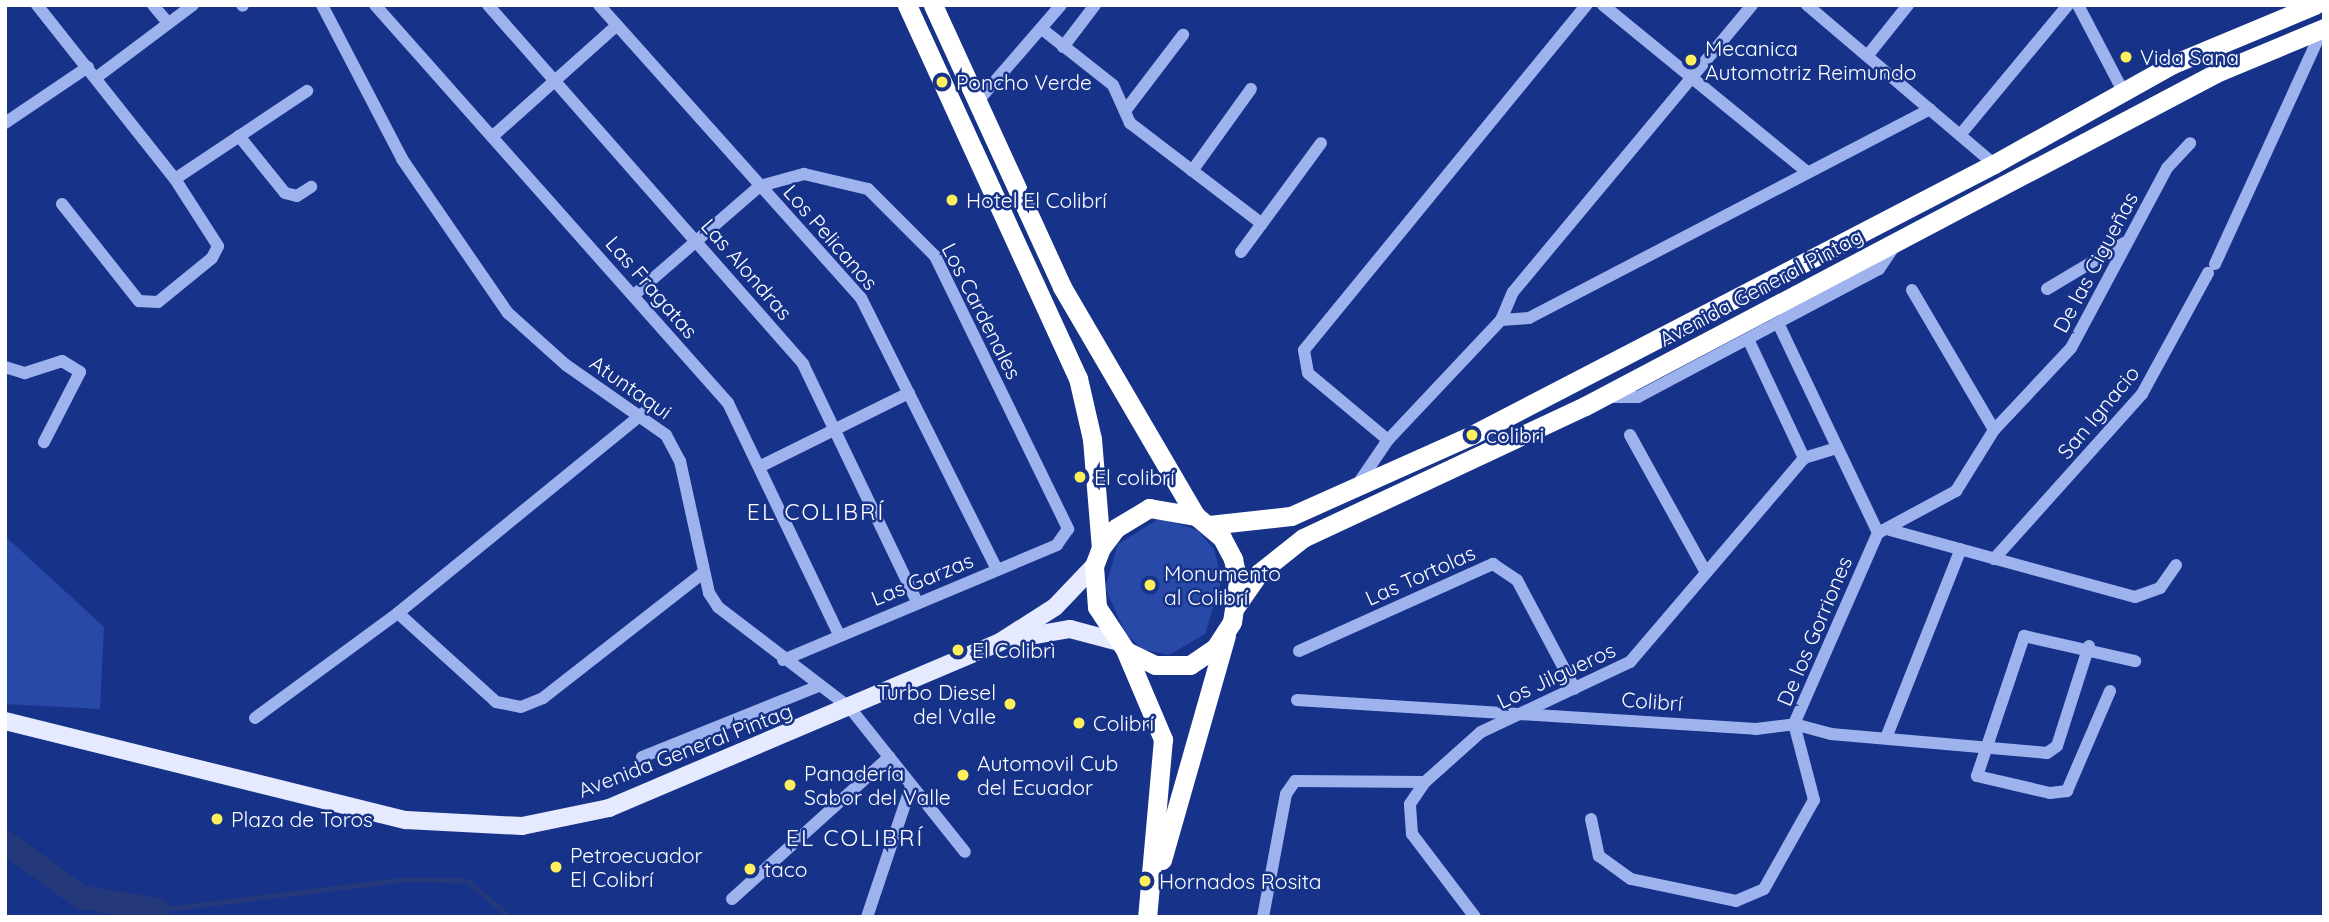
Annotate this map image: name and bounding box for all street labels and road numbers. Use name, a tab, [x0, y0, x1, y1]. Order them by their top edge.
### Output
street label: Los Pelicanos	[778, 179, 884, 295]
street label: De las Cigueñas	[2047, 187, 2143, 337]
street label: Las Alondras	[696, 213, 798, 325]
street label: Avenida General Pintag	[1655, 223, 1867, 351]
street label: Las Fragatas	[601, 231, 703, 343]
street label: Los Cardenales	[937, 239, 1027, 383]
street label: Atuntaqui	[585, 350, 677, 424]
street label: San Ignacio	[2052, 360, 2144, 464]
street label: Las Tortolas	[1361, 540, 1479, 610]
street label: Las Garzas	[867, 547, 977, 611]
street label: De los Gorriones	[1771, 552, 1857, 710]
street label: Los Jilgueros	[1493, 637, 1619, 713]
street label: Colibrí	[1621, 686, 1683, 716]
street label: Avenida General Pintag	[574, 697, 796, 803]

